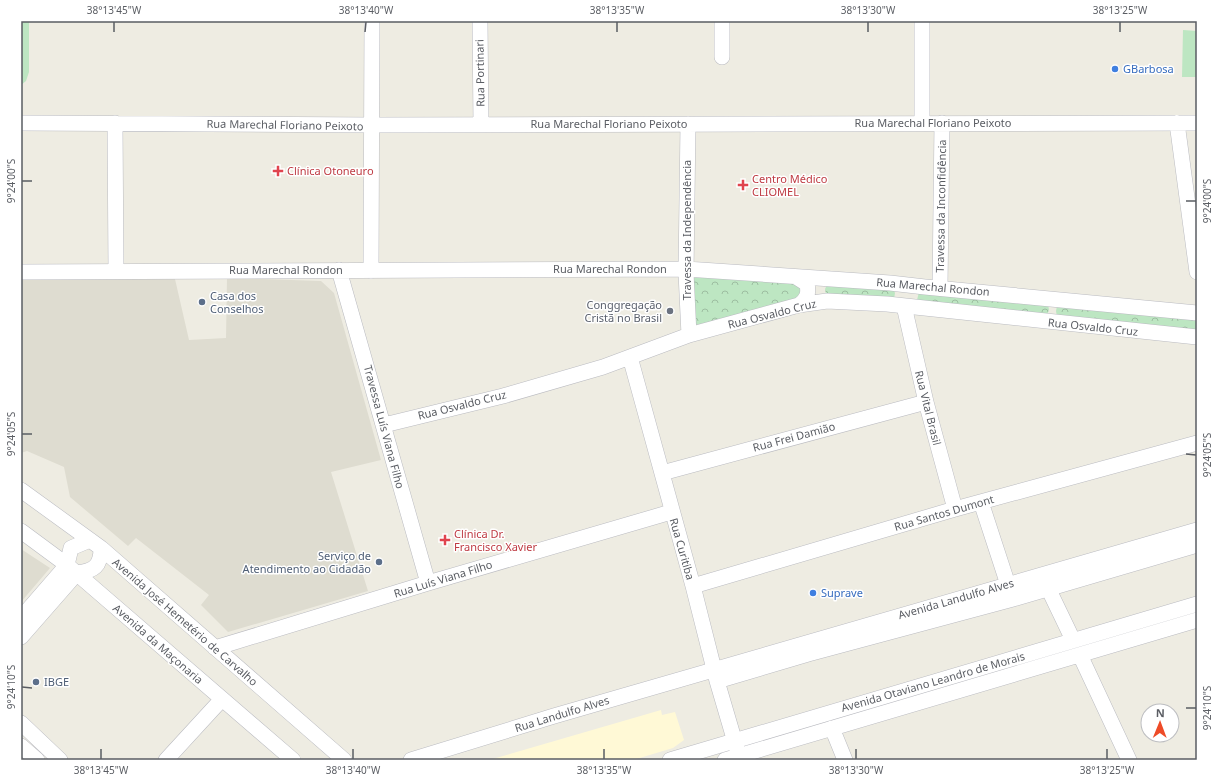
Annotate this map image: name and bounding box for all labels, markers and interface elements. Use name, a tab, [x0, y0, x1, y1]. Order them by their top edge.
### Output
text: 38°13'45"W	[87, 3, 142, 17]
text: 38°13'40"W	[339, 3, 394, 17]
text: 38°13'35"W	[590, 3, 645, 17]
text: 38°13'30"W	[841, 3, 896, 17]
text: 38°13'25"W	[1093, 3, 1148, 17]
street label: Rua Portinari	[471, 39, 488, 107]
place label: GBarbosa	[1123, 61, 1174, 76]
marker: GBarbosa	[1110, 64, 1120, 74]
street label: Rua Marechal Floriano Peixoto	[855, 115, 1012, 130]
street label: Rua Marechal Floriano Peixoto	[206, 116, 364, 133]
street label: Rua Marechal Floriano Peixoto	[531, 116, 688, 131]
street label: Travessa da Inconfidência	[932, 139, 949, 273]
text: 9°24'00"S	[4, 158, 18, 203]
street label: Travessa da Independência	[679, 160, 694, 300]
place label: Clínica Otoneuro	[287, 163, 374, 178]
marker: Clínica Otoneuro	[272, 165, 284, 177]
place label: Centro Médico CLIOMEL	[752, 171, 828, 199]
text: 9°24'00"S	[1200, 178, 1214, 223]
marker: Centro Médico CLIOMEL	[737, 179, 749, 191]
street label: Rua Marechal Rondon	[553, 261, 667, 276]
street label: Rua Marechal Rondon	[229, 262, 343, 277]
street label: Rua Marechal Rondon	[876, 274, 990, 299]
place label: Casa dos Conselhos	[210, 288, 263, 316]
street label: Rua Osvaldo Cruz	[726, 295, 818, 332]
marker: Casa dos Conselhos	[197, 297, 207, 307]
place label: Conggregação Cristã no Brasil	[584, 297, 662, 325]
marker: Conggregação Cristã no Brasil	[665, 306, 675, 316]
street label: Rua Osvaldo Cruz	[1047, 314, 1139, 339]
street label: Travessa Luís Viana Filho	[361, 363, 408, 491]
street label: Rua Vital Brasil	[912, 369, 945, 447]
street label: Rua Osvaldo Cruz	[416, 386, 508, 423]
text: 9°24'05"S	[4, 411, 18, 456]
street label: Rua Frei Damião	[751, 418, 837, 455]
text: 9°24'05"S	[1200, 432, 1214, 477]
street label: Rua Santos Dumont	[892, 491, 995, 534]
street label: Rua Curitiba	[667, 516, 698, 581]
place label: Clínica Dr. Francisco Xavier	[454, 526, 537, 554]
marker: Clínica Dr. Francisco Xavier	[439, 534, 451, 546]
place label: Serviço de Atendimento ao Cidadão	[243, 548, 371, 576]
street label: Avenida José Hemetério de Carvalho	[110, 554, 261, 689]
street label: Rua Luís Viana Filho	[392, 556, 494, 601]
marker: Serviço de Atendimento ao Cidadão	[374, 557, 384, 567]
street label: Avenida Landulfo Alves	[896, 575, 1015, 622]
place label: Suprave	[821, 585, 863, 600]
marker: Suprave	[808, 588, 818, 598]
street label: Avenida da Maçonaria	[110, 600, 207, 687]
street label: Avenida Otaviano Leandro de Morais	[839, 648, 1026, 715]
text: 9°24'10"S	[4, 664, 18, 709]
place label: IBGE	[44, 674, 69, 689]
marker: IBGE	[31, 677, 41, 687]
text: 9°24'10"S	[1200, 685, 1214, 730]
street label: Rua Landulfo Alves	[513, 692, 611, 735]
north arrow	[1140, 703, 1180, 743]
text: N	[1156, 705, 1165, 720]
text: 38°13'45"W	[74, 763, 129, 777]
text: 38°13'40"W	[326, 763, 381, 777]
text: 38°13'35"W	[577, 763, 632, 777]
text: 38°13'30"W	[829, 763, 884, 777]
text: 38°13'25"W	[1080, 763, 1135, 777]

